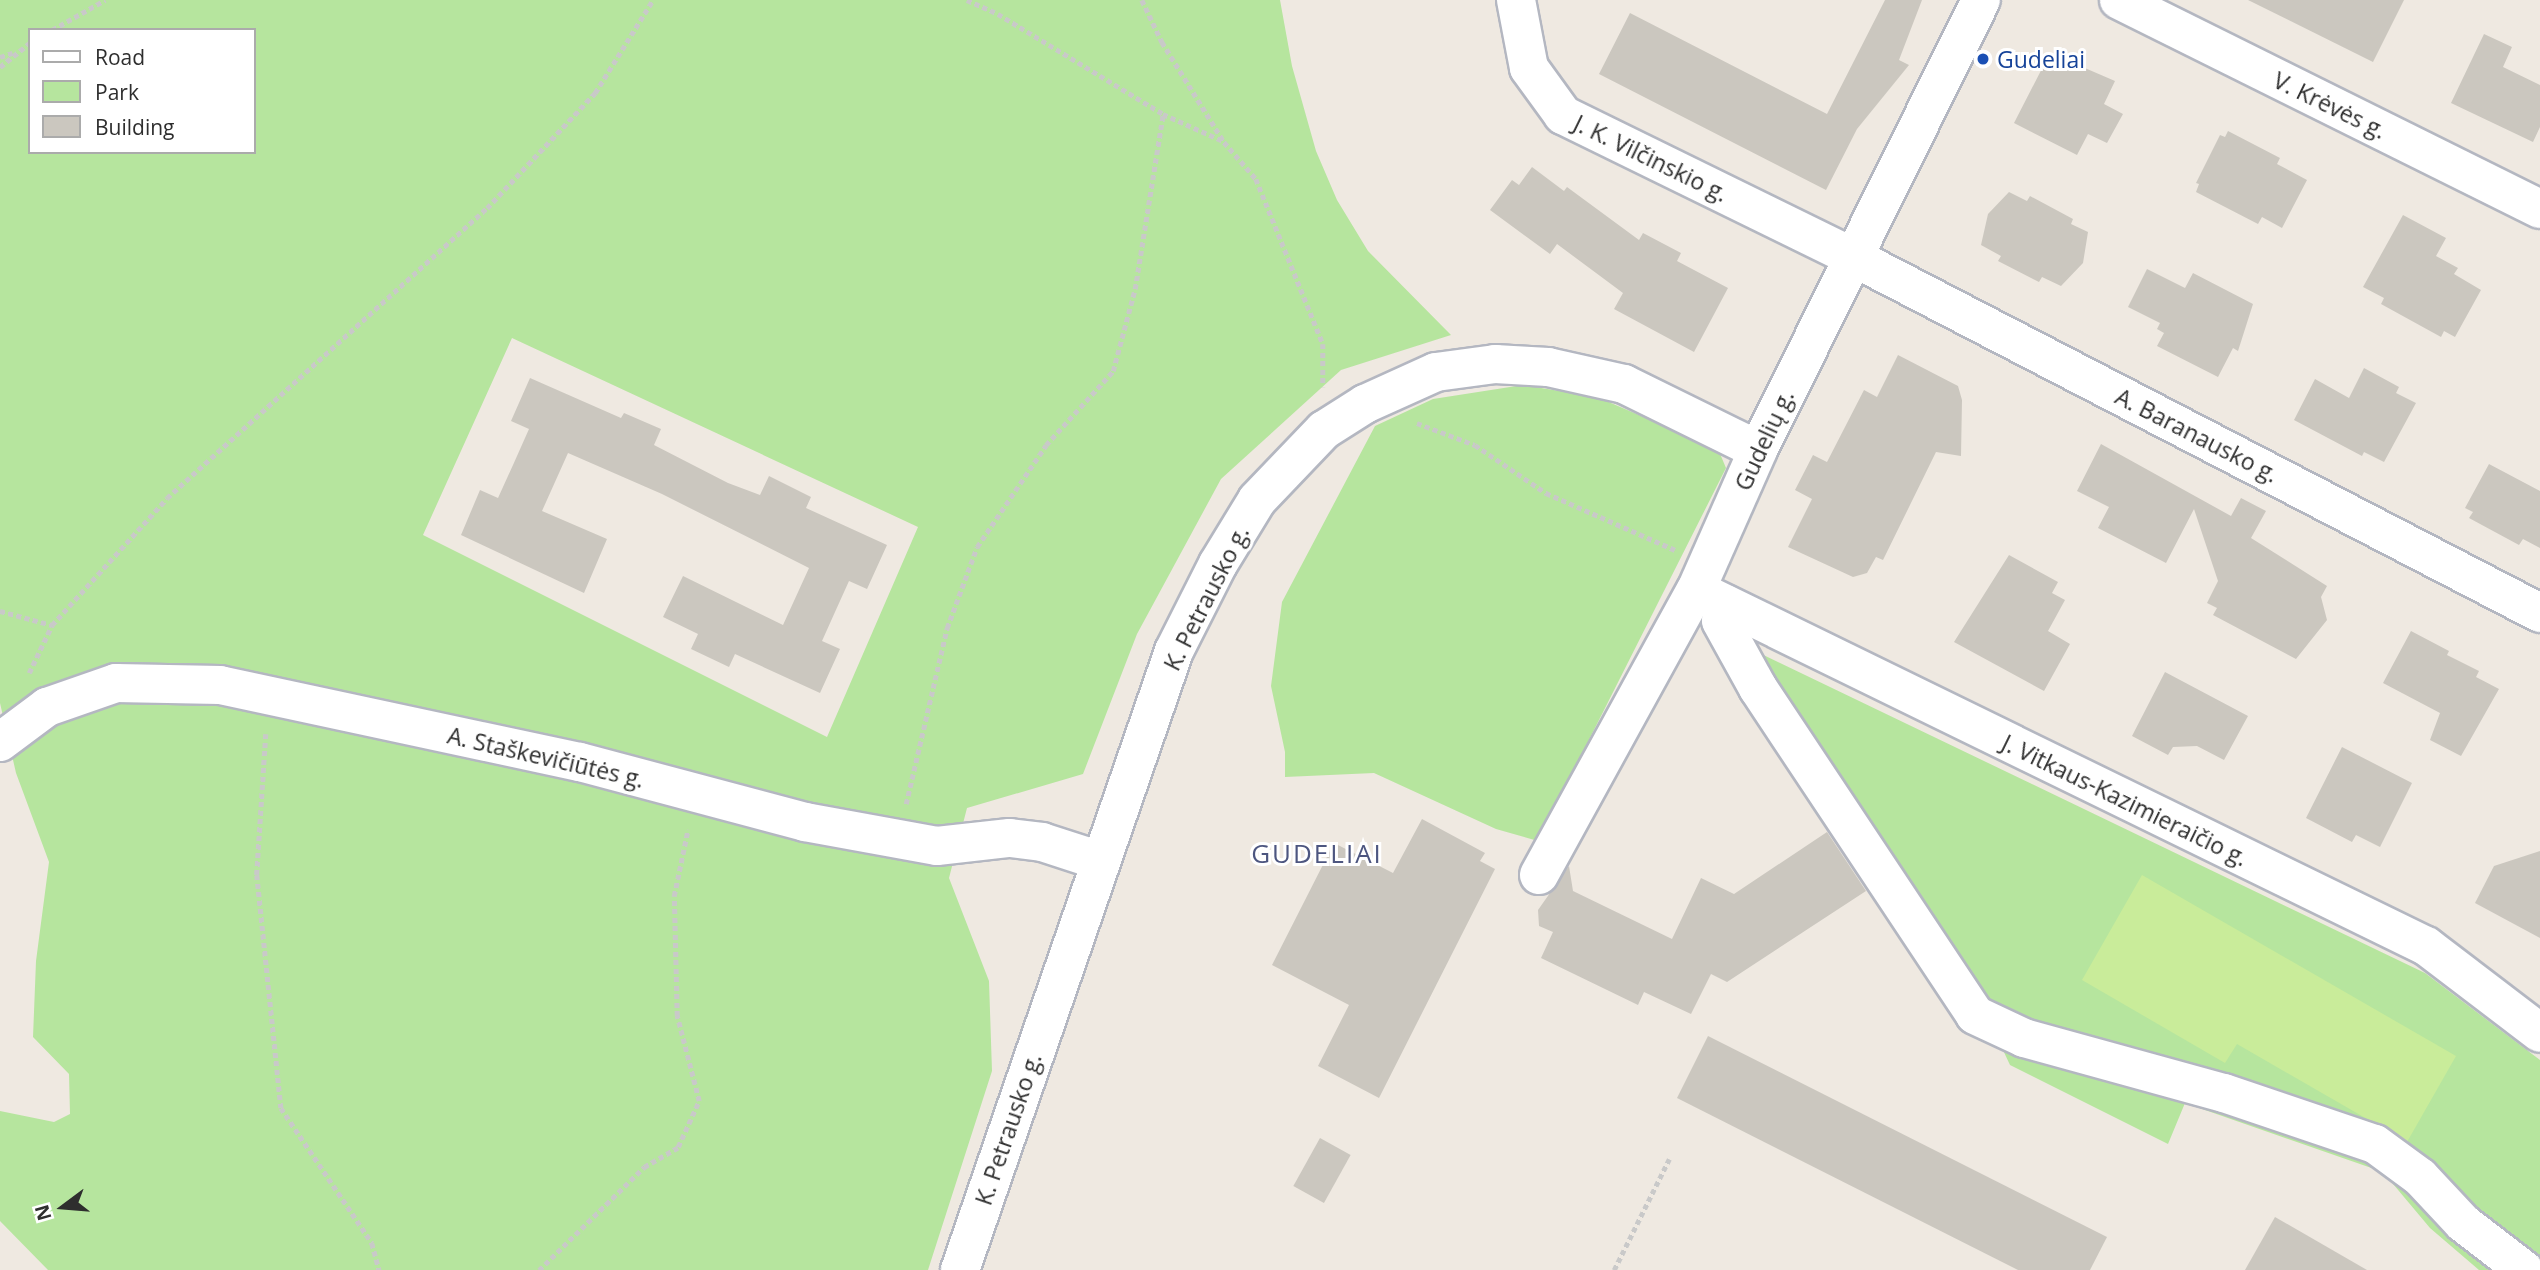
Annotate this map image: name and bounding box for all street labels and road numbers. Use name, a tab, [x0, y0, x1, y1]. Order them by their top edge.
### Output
street label: V. Krėvės g.	[2269, 66, 2391, 144]
street label: J. K. Vilčinskio g.	[1570, 109, 1732, 207]
street label: A. Baranausko g.	[2111, 382, 2283, 488]
street label: Gudelių g.	[1729, 385, 1799, 495]
street label: K. Petrausko g.	[1158, 521, 1254, 675]
street label: A. Staškevičiūtės g.	[445, 721, 647, 793]
street label: J. Vitkaus-Kazimieraičio g.	[1998, 728, 2252, 872]
street label: K. Petrausko g.	[969, 1049, 1047, 1209]

